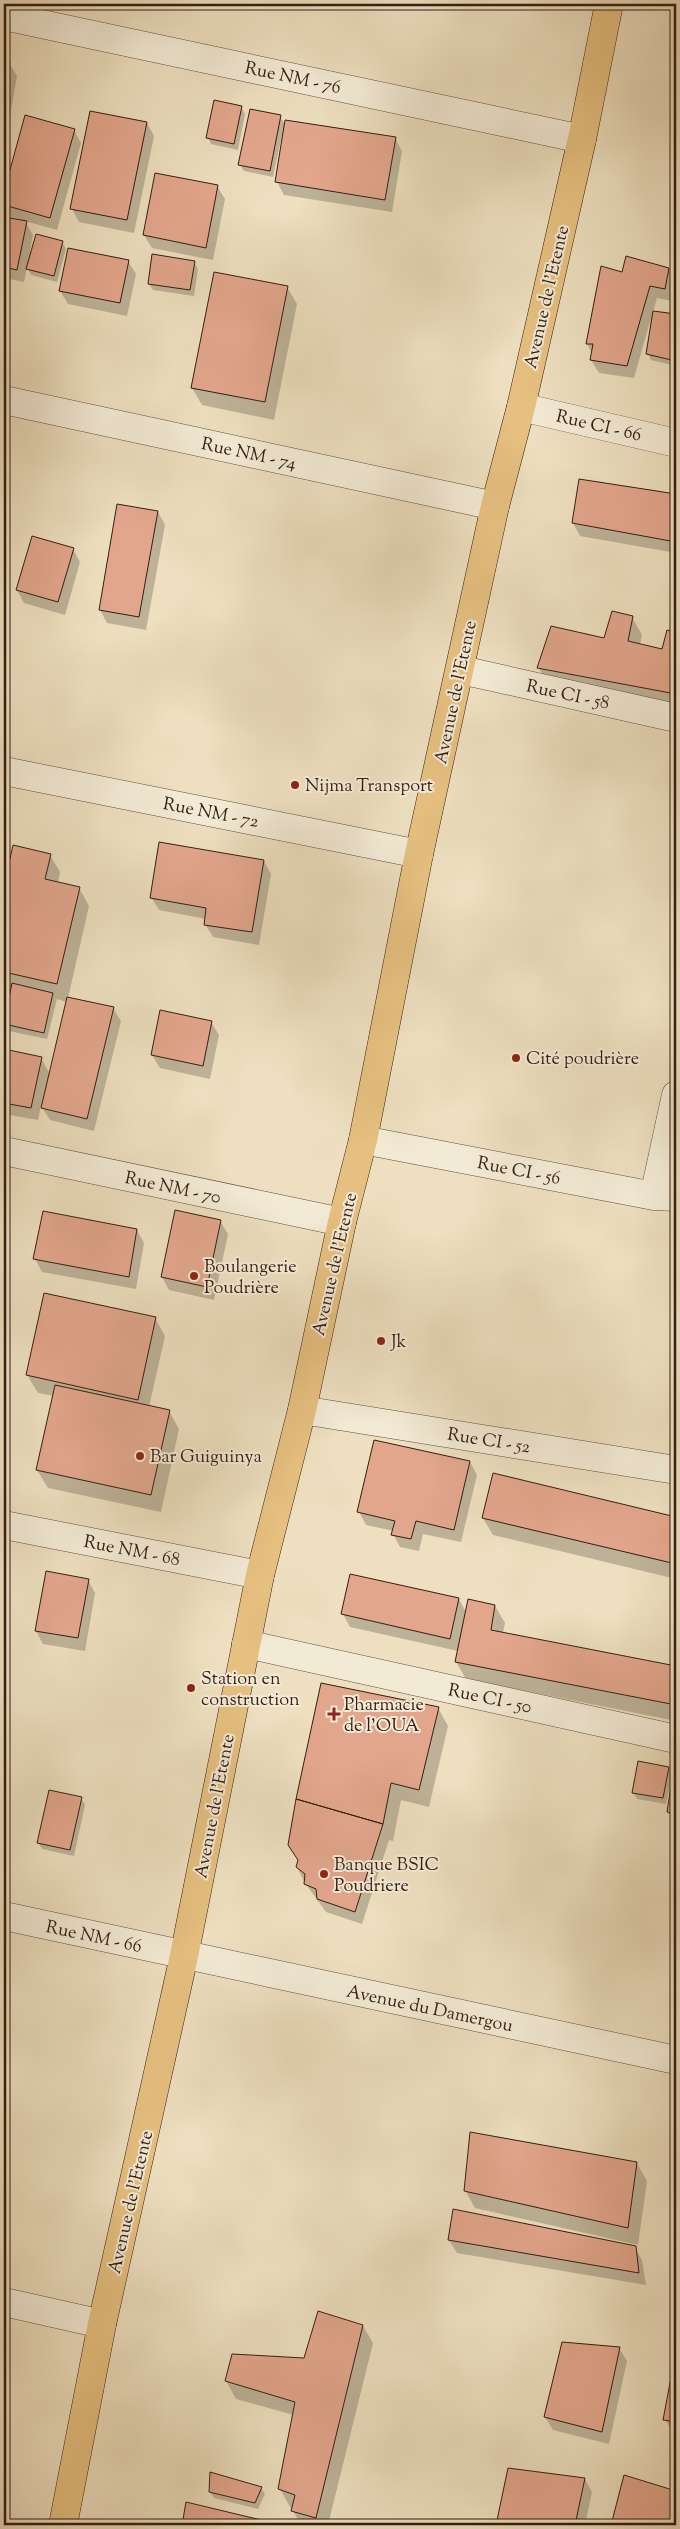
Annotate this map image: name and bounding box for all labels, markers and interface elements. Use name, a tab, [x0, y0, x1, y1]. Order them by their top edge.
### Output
street label: Rue NM - 76	[242, 56, 343, 102]
street label: Avenue de l'Etente	[519, 223, 577, 372]
street label: Rue CI - 66	[553, 404, 644, 449]
street label: Rue NM - 74	[199, 432, 299, 478]
street label: Avenue de l'Etente	[429, 618, 485, 767]
street label: Rue CI - 58	[524, 674, 612, 717]
place label: Nijma Transport	[305, 774, 433, 800]
marker: Nijma Transport	[289, 779, 301, 791]
street label: Rue NM - 72	[161, 792, 261, 836]
place label: Cité poudrière	[526, 1047, 639, 1073]
marker: Cité poudrière	[510, 1052, 522, 1064]
street label: Rue CI - 56	[475, 1151, 563, 1193]
street label: Rue NM - 70	[122, 1166, 223, 1212]
street label: Avenue de l'Etente	[307, 1190, 365, 1339]
place label: Boulangerie Poudrière	[204, 1255, 297, 1302]
marker: Boulangerie Poudrière	[188, 1270, 200, 1282]
place label: Jk	[390, 1330, 407, 1356]
marker: Jk	[375, 1335, 387, 1347]
street label: Rue CI - 52	[445, 1423, 533, 1461]
place label: Bar Guiguinya	[150, 1445, 262, 1471]
marker: Bar Guiguinya	[134, 1450, 146, 1462]
street label: Rue NM - 68	[81, 1530, 182, 1574]
place label: Station en construction	[201, 1667, 300, 1714]
street label: Rue CI - 50	[445, 1678, 534, 1721]
marker: Station en construction	[185, 1682, 197, 1694]
place label: Pharmacie de l'OUA	[344, 1693, 424, 1740]
marker: Pharmacie de l'OUA	[328, 1708, 340, 1720]
street label: Avenue de l'Etente	[189, 1732, 243, 1881]
place label: Banque BSIC Poudriere	[334, 1853, 439, 1900]
marker: Banque BSIC Poudriere	[318, 1868, 330, 1880]
street label: Rue NM - 66	[43, 1915, 144, 1961]
street label: Avenue du Damergou	[344, 1980, 515, 2040]
street label: Avenue de l'Etente	[103, 2128, 161, 2277]

